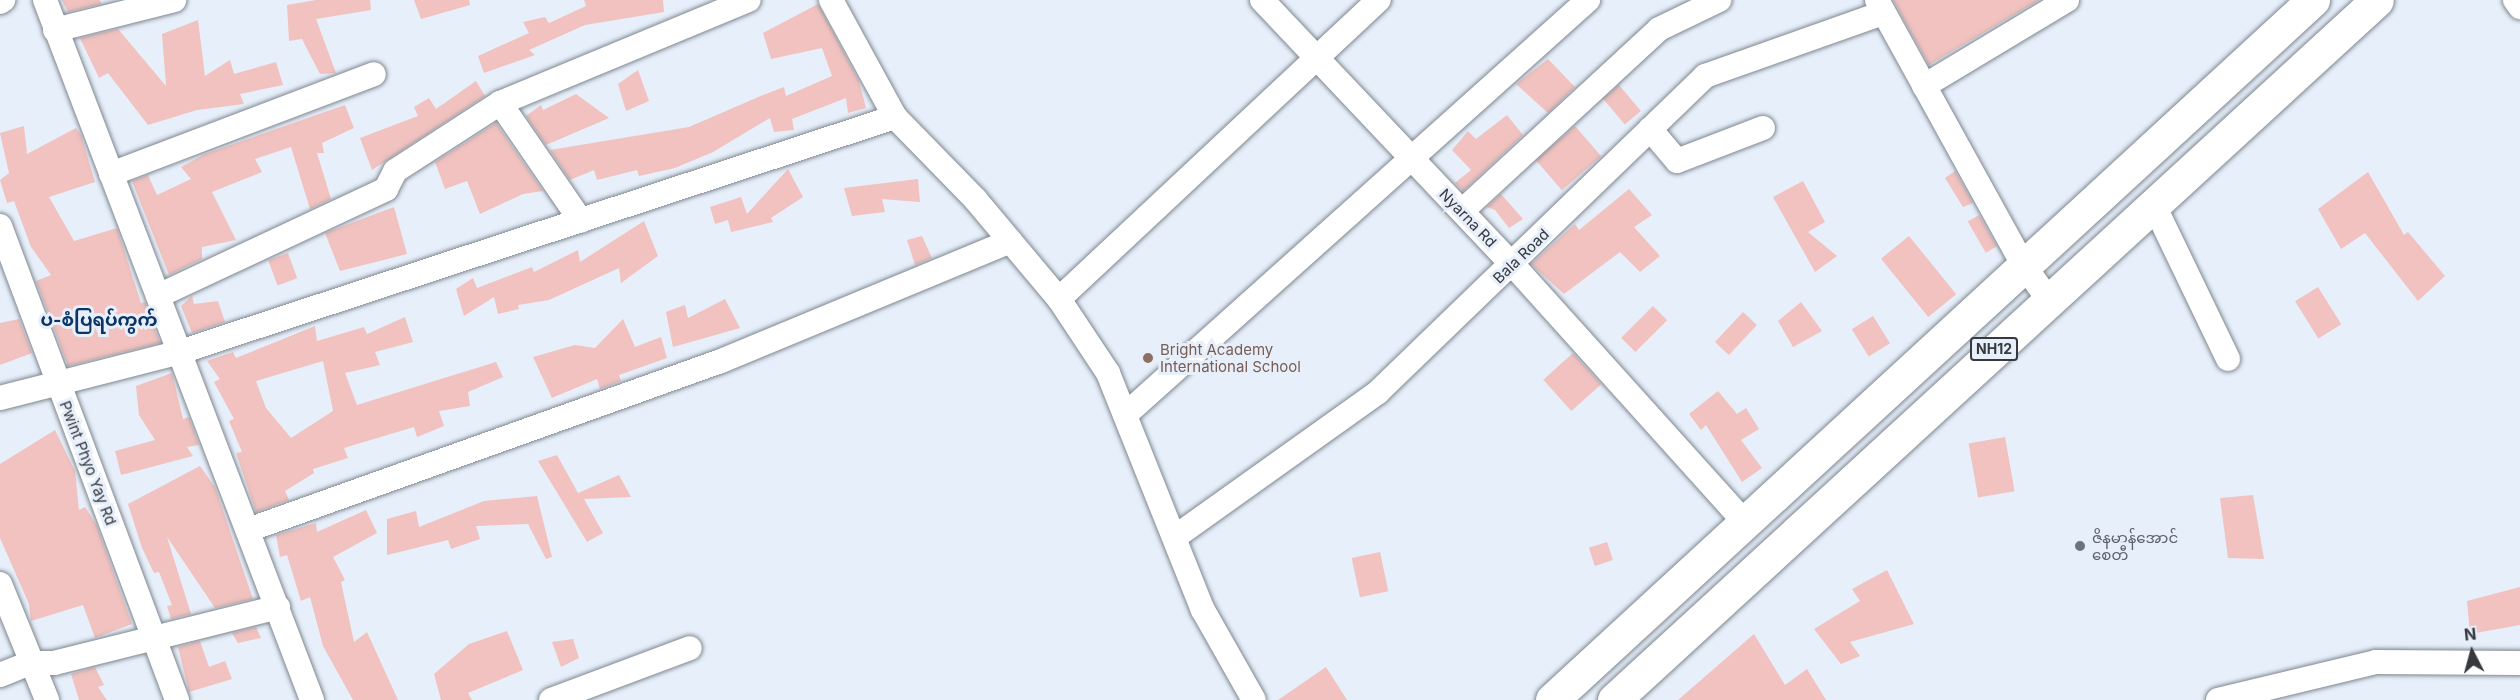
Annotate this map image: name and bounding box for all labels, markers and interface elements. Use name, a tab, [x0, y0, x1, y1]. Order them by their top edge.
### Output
street label: Nyarna Rd	[1436, 185, 1500, 251]
street label: Bala Road	[1489, 225, 1553, 287]
district label: ပ-စံပြရပ်ကွက်	[40, 309, 158, 331]
road number: NH12	[1970, 338, 2018, 360]
place label: Bright Academy International School	[1160, 340, 1301, 375]
marker: Bright Academy International School	[1141, 351, 1155, 365]
street label: Pwint Phyo Yay Rd	[56, 398, 120, 528]
place label: ဇိနမာန်အောင် စေတီ	[2092, 528, 2178, 563]
marker: ဇိနမာန်အောင် စေတီ	[2073, 539, 2087, 553]
north arrow	[2442, 622, 2502, 682]
text: N	[2463, 624, 2477, 645]

